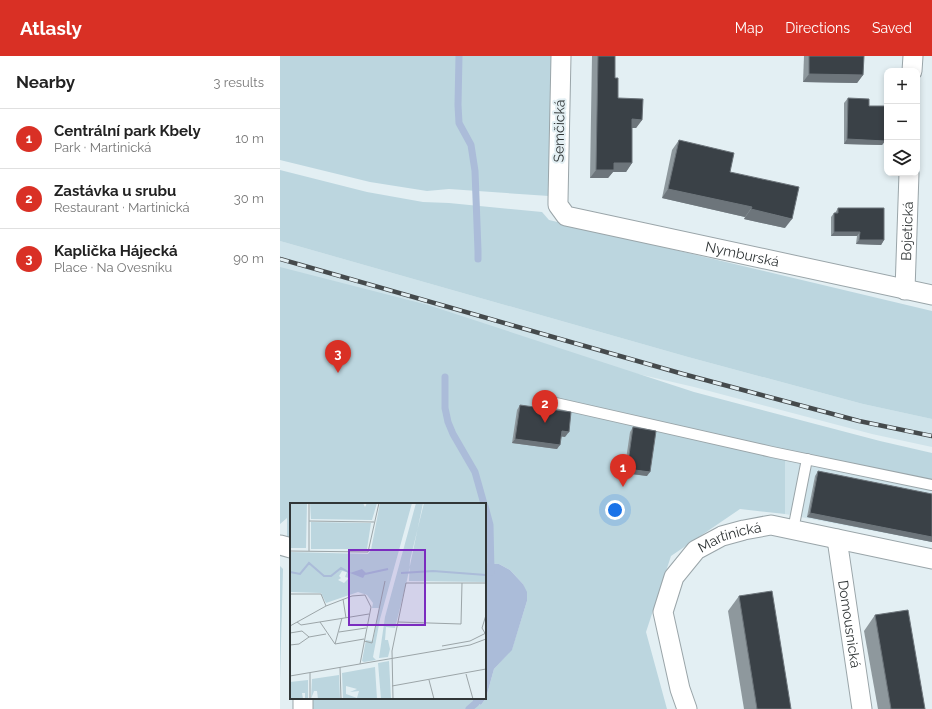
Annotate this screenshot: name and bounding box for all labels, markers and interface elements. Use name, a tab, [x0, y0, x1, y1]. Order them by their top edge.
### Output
text: Atlasly	[20, 17, 82, 39]
text: Map	[735, 20, 763, 36]
text: Directions	[785, 20, 850, 36]
text: Saved	[872, 20, 912, 36]
map controls	[884, 68, 920, 176]
button: +	[884, 68, 920, 104]
text: Nearby	[16, 72, 75, 92]
text: 3 results	[214, 75, 264, 90]
street label: Semčická	[550, 99, 568, 163]
button: −	[884, 104, 920, 140]
text: Centrální park Kbely	[54, 122, 201, 140]
text: 1	[26, 131, 32, 146]
text: 10 m	[235, 131, 264, 146]
text: Park · Martinická	[54, 140, 151, 155]
button: layers	[884, 140, 920, 176]
text: Zastávka u srubu	[54, 182, 176, 200]
text: 2	[25, 191, 33, 206]
text: 30 m	[234, 191, 264, 206]
text: Restaurant · Martinická	[54, 200, 190, 215]
street label: Bojetická	[898, 201, 916, 261]
street label: Nymburská	[704, 238, 781, 270]
text: Kaplička Hájecká	[54, 242, 178, 260]
text: 3	[25, 251, 33, 266]
text: 90 m	[233, 251, 264, 266]
text: Place · Na Ovesníku	[54, 260, 172, 275]
pin: 3	[325, 340, 351, 373]
pin: 2	[532, 390, 558, 423]
pin: 1	[610, 454, 636, 487]
your location	[605, 500, 625, 520]
inset map	[290, 503, 486, 699]
street label: Martinická	[695, 519, 763, 556]
street label: Domousnická	[835, 579, 864, 669]

